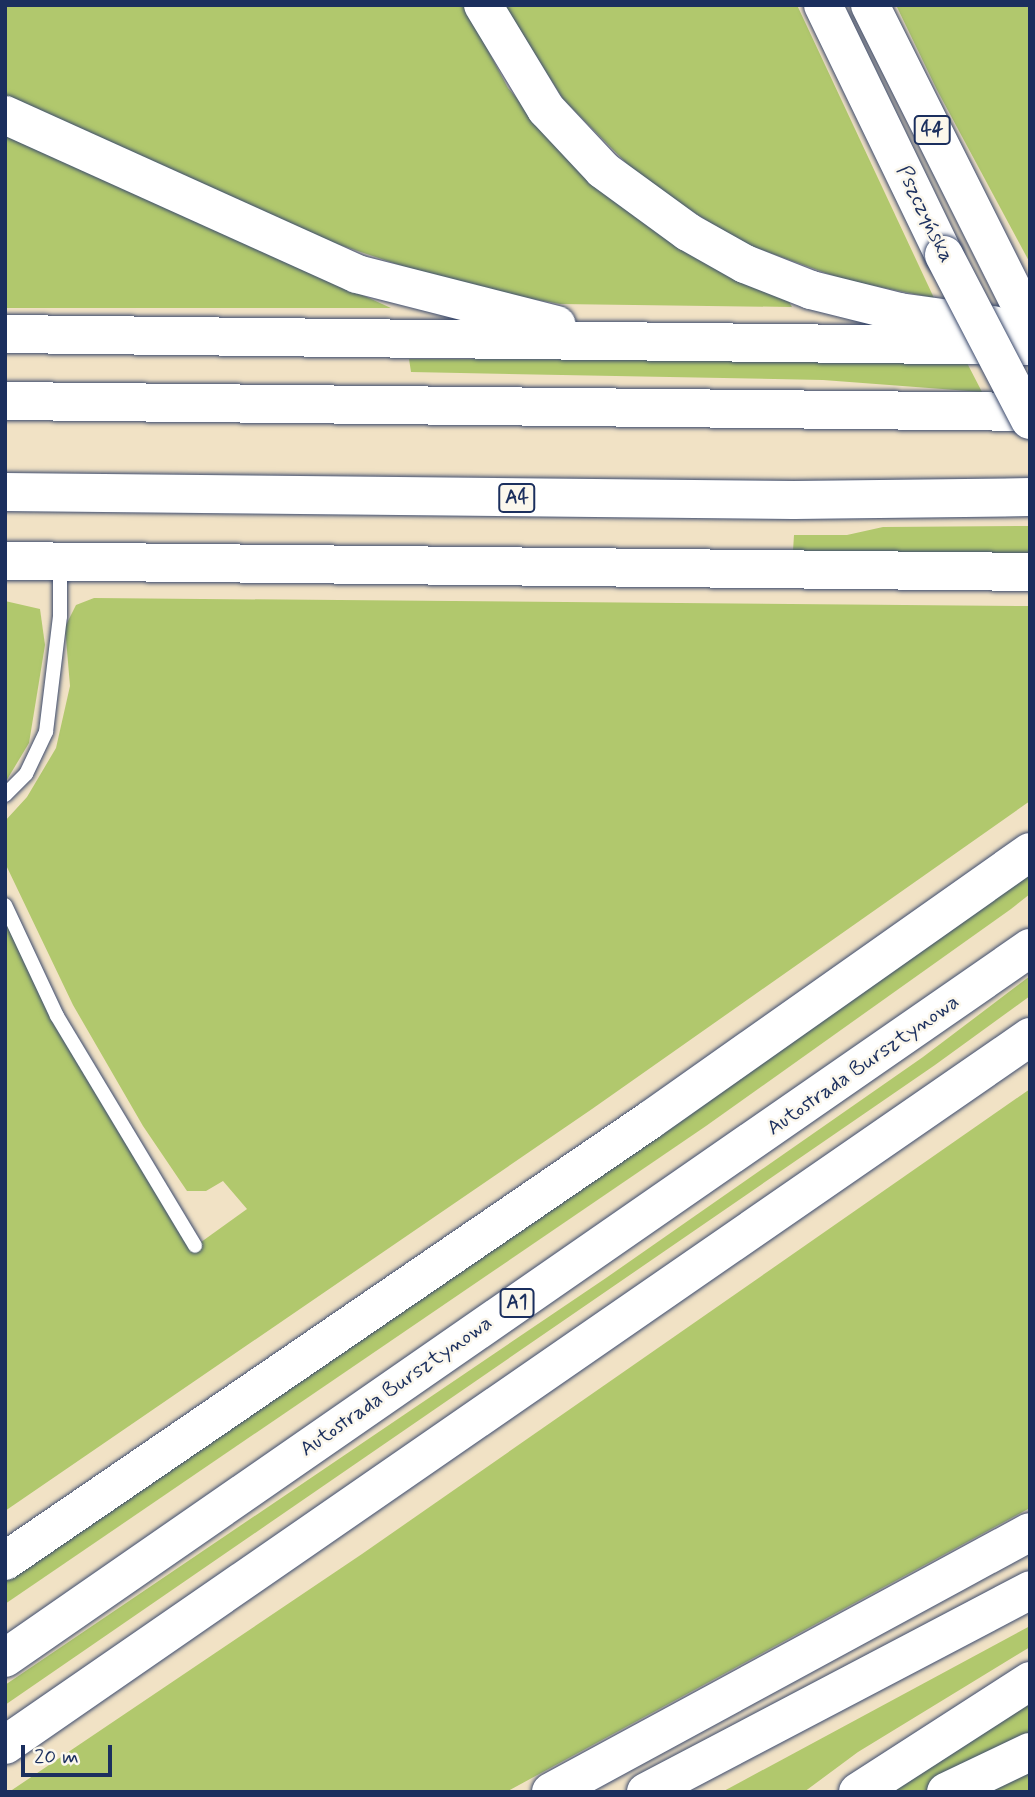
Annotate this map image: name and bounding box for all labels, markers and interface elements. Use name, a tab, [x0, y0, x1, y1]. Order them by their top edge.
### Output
road number: 44	[913, 114, 951, 146]
street label: Pszczyńska	[891, 161, 959, 267]
road number: A4	[498, 482, 536, 513]
street label: Autostrada Bursztynowa	[769, 994, 957, 1136]
road number: A1	[500, 1288, 534, 1318]
street label: Autostrada Bursztynowa	[302, 1315, 490, 1457]
scale bar	[24, 1730, 116, 1774]
text: 20 m	[34, 1743, 79, 1771]

